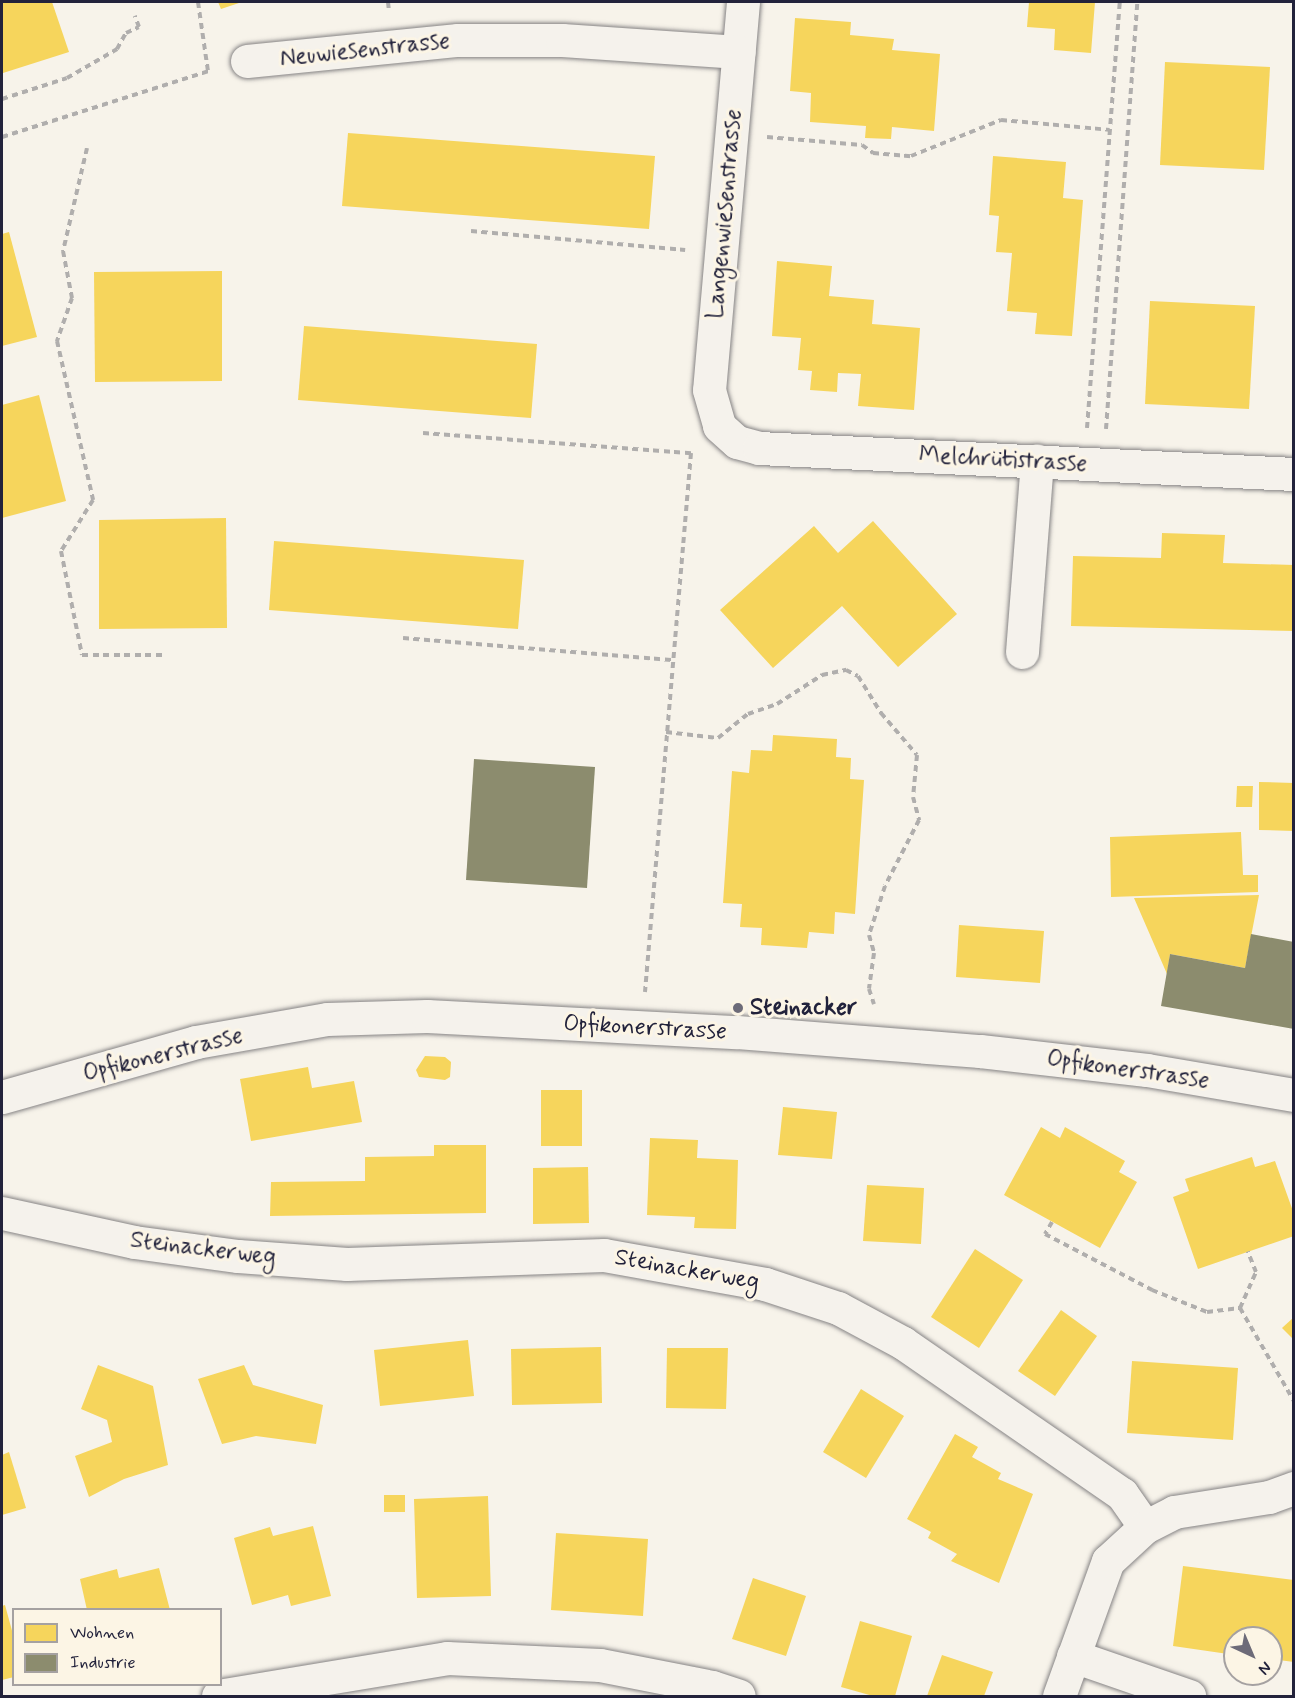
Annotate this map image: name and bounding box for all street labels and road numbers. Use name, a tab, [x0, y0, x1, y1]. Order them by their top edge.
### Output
street label: Neuwiesenstrasse	[278, 27, 452, 73]
street label: Langenwiesenstrasse	[701, 108, 749, 320]
street label: Melchrütistrasse	[918, 441, 1088, 479]
street label: Opfikonerstrasse	[562, 1009, 728, 1047]
street label: Opfikonerstrasse	[80, 1021, 246, 1089]
street label: Opfikonerstrasse	[1045, 1044, 1211, 1096]
street label: Steinackerweg	[129, 1226, 277, 1272]
street label: Steinackerweg	[612, 1243, 762, 1297]

